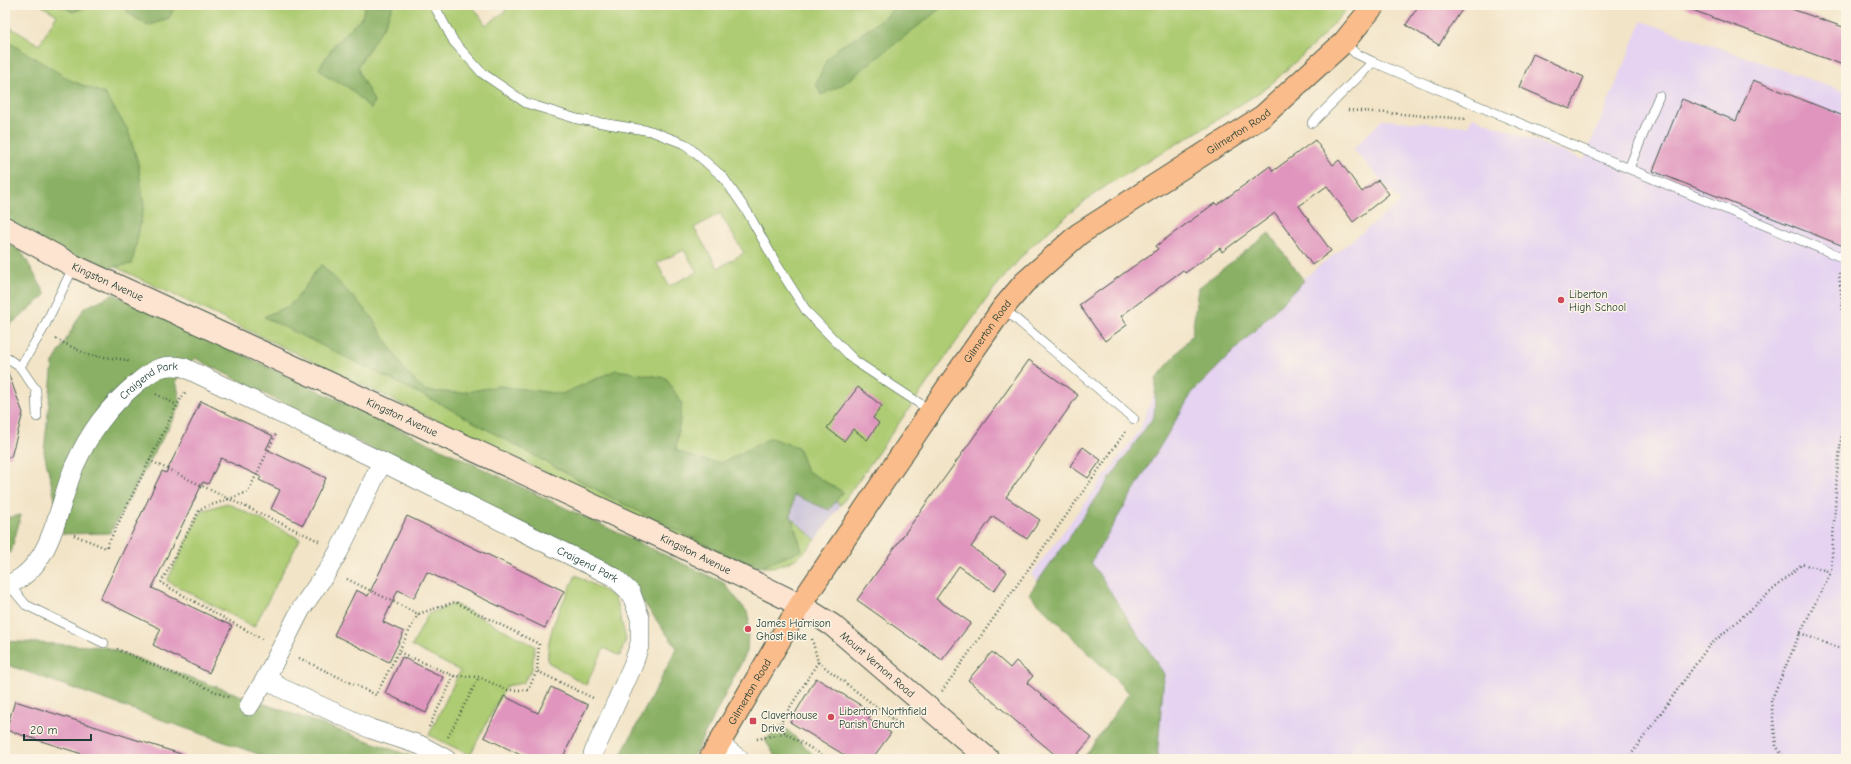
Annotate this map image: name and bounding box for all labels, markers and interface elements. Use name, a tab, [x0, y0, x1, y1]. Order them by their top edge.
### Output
street label: Gilmerton Road	[1204, 106, 1274, 158]
street label: Kingston Avenue	[70, 260, 146, 304]
place label: Liberton High School	[1569, 288, 1626, 314]
marker: Liberton High School	[1556, 295, 1566, 305]
street label: Gilmerton Road	[961, 297, 1014, 365]
street label: Craigend Park	[117, 360, 179, 402]
street label: Kingston Avenue	[364, 395, 440, 440]
street label: Kingston Avenue	[658, 531, 734, 577]
street label: Craigend Park	[555, 544, 622, 586]
place label: James Harrison Ghost Bike	[756, 617, 831, 643]
marker: James Harrison Ghost Bike	[743, 624, 753, 634]
street label: Mount Vernon Road	[837, 629, 917, 700]
street label: Gilmerton Road	[725, 657, 774, 727]
place label: Liberton Northfield Parish Church	[839, 705, 927, 731]
place label: Claverhouse Drive	[761, 709, 818, 735]
marker: Liberton Northfield Parish Church	[826, 712, 836, 722]
scale bar	[24, 716, 91, 742]
marker: Claverhouse Drive	[748, 716, 758, 726]
text: 20 m	[30, 723, 58, 737]

